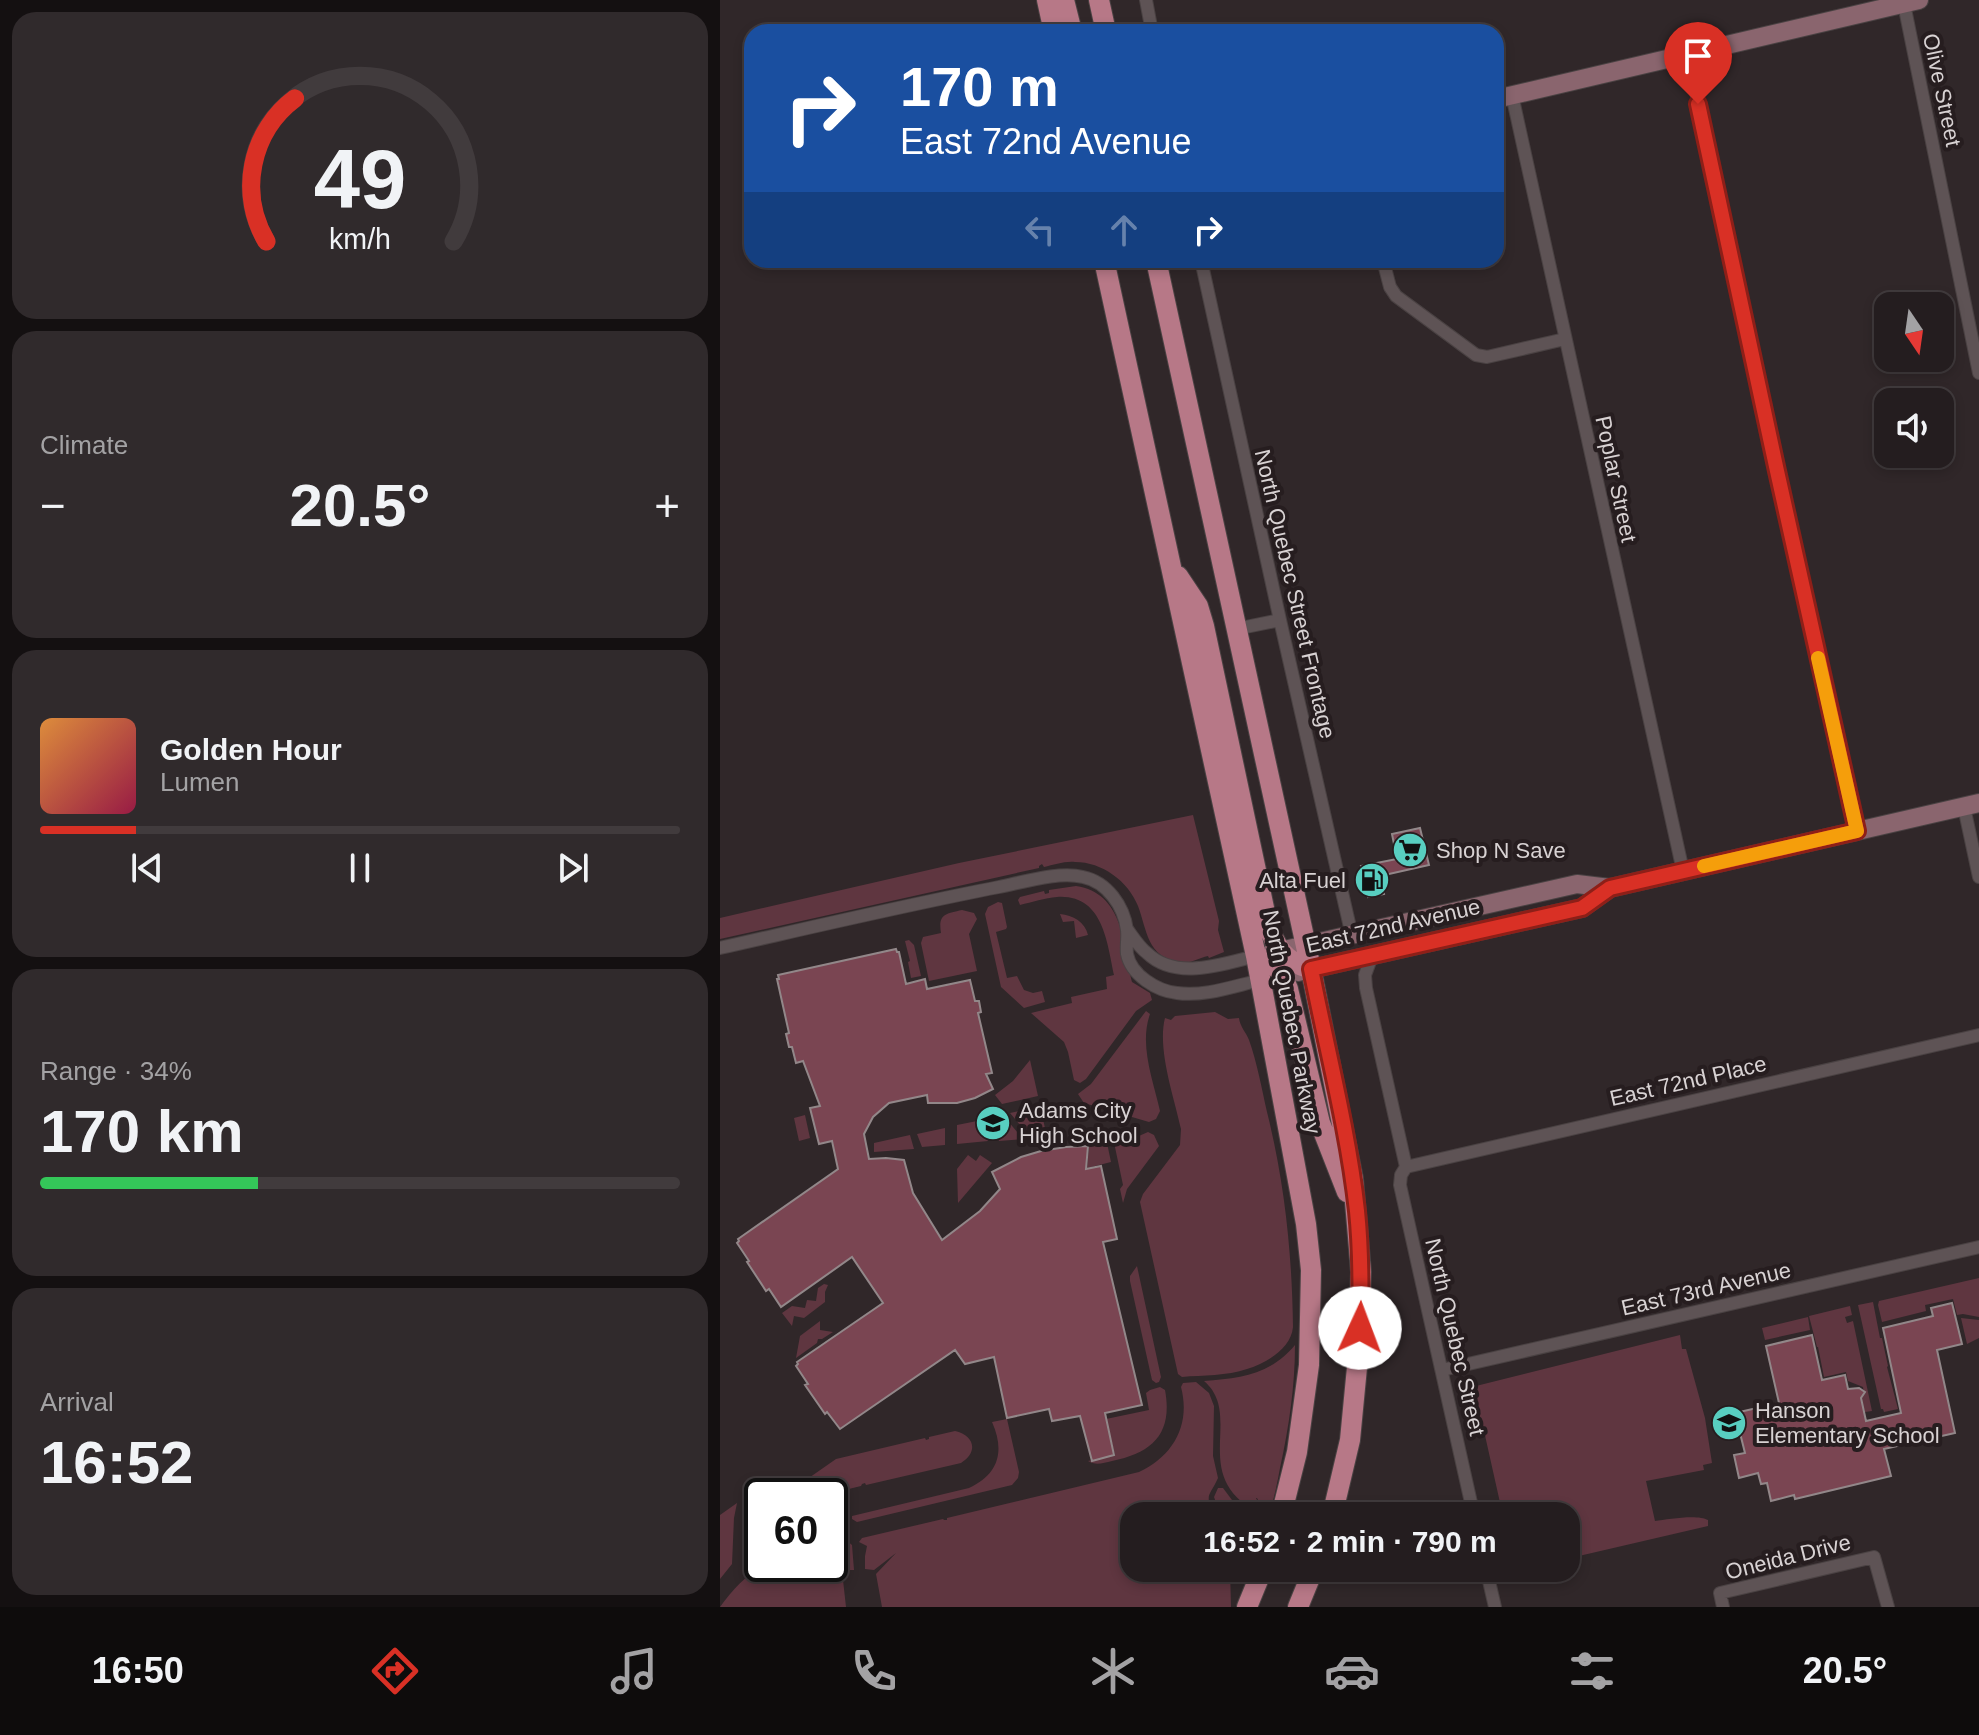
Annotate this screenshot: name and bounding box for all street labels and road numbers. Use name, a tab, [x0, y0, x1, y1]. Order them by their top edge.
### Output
street label: Olive Street	[1918, 31, 1966, 149]
street label: Poplar Street	[1590, 414, 1642, 544]
street label: North Quebec Street Frontage	[1250, 447, 1340, 741]
street label: East 72nd Avenue	[1303, 894, 1483, 958]
street label: North Quebec Parkway	[1258, 908, 1326, 1136]
street label: East 72nd Place	[1607, 1051, 1769, 1111]
street label: North Quebec Street	[1420, 1236, 1490, 1438]
street label: East 73rd Avenue	[1619, 1257, 1793, 1321]
street label: Oneida Drive	[1723, 1529, 1853, 1585]

